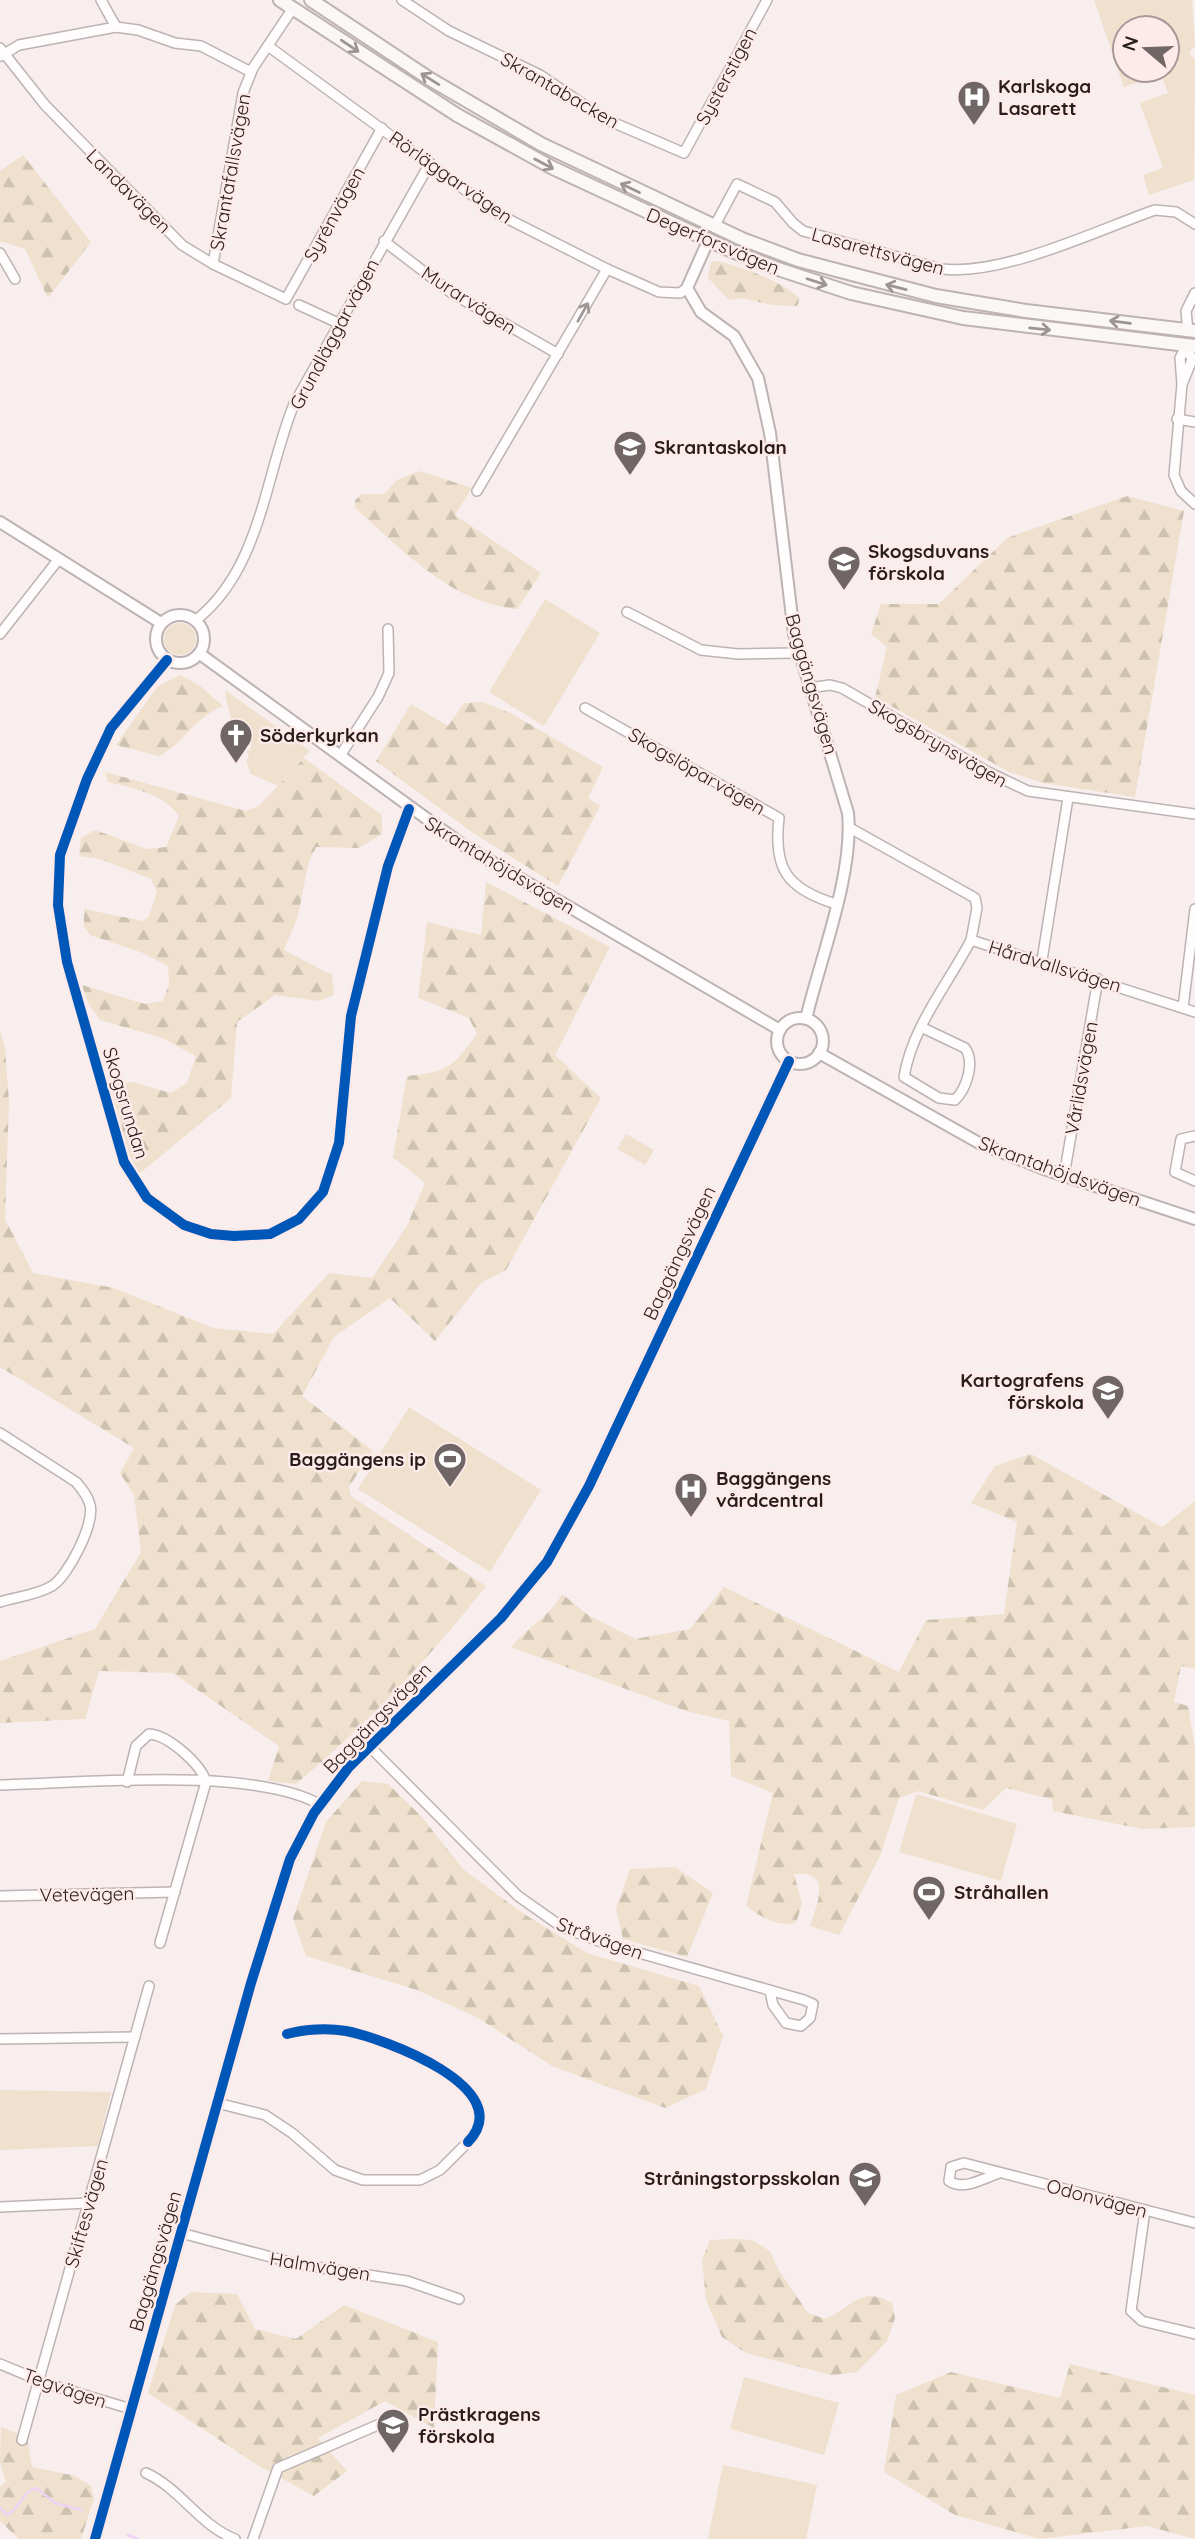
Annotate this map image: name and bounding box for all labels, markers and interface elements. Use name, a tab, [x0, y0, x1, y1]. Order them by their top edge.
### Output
north arrow	[1111, 14, 1181, 84]
street label: Systerstigen	[690, 23, 762, 129]
text: N	[1116, 33, 1144, 54]
one-way arrow	[339, 40, 359, 54]
street label: Skrantabacken	[497, 46, 623, 134]
one-way arrow	[421, 72, 441, 86]
place label: Karlskoga Lasarett	[998, 74, 1091, 120]
hospital icon: Karlskoga Lasarett	[955, 78, 993, 127]
street label: Skrantafallsvägen	[204, 92, 256, 252]
street label: Rörläggarvägen	[385, 125, 517, 229]
street label: Landavägen	[82, 144, 176, 238]
one-way arrow	[533, 157, 554, 171]
street label: Syrénvägen	[298, 162, 370, 266]
one-way arrow	[620, 181, 641, 194]
street label: Degerforsvägen	[643, 202, 783, 280]
street label: Lasarettsvägen	[809, 222, 947, 280]
street label: Grundläggarvägen	[284, 254, 384, 414]
street label: Murarvägen	[417, 260, 521, 340]
one-way arrow	[806, 277, 828, 290]
one-way arrow	[885, 280, 908, 293]
one-way arrow	[576, 302, 590, 322]
one-way arrow	[1109, 316, 1132, 329]
one-way arrow	[1028, 323, 1051, 336]
school or university icon: Skrantaskolan	[611, 428, 649, 477]
place label: Skrantaskolan	[654, 435, 787, 459]
place label: Skogsduvans förskola	[868, 539, 989, 585]
school or university icon: Skogsduvans förskola	[825, 543, 863, 592]
street label: Baggängsvägen	[780, 611, 844, 757]
street label: Skogsbrynsvägen	[864, 693, 1012, 793]
church icon: Söderkyrkan	[217, 716, 255, 765]
street label: Skogslöparvägen	[624, 722, 770, 820]
place label: Söderkyrkan	[260, 723, 379, 747]
street label: Skrantahöjdsvägen	[421, 811, 579, 919]
street label: Hårdvallsvägen	[986, 934, 1124, 998]
street label: Vårlidsvägen	[1059, 1019, 1103, 1137]
street label: Skogsrundan	[98, 1044, 154, 1162]
street label: Skrantahöjdsvägen	[976, 1130, 1144, 1212]
street label: Baggängsvägen	[637, 1182, 721, 1324]
place label: Kartografens förskola	[960, 1368, 1084, 1414]
school or university icon: Kartografens förskola	[1089, 1372, 1127, 1421]
sports icon: Baggängens ip	[431, 1440, 469, 1489]
place label: Baggängens ip	[289, 1447, 426, 1471]
place label: Baggängens vårdcentral	[716, 1466, 831, 1512]
hospital icon: Baggängens vårdcentral	[672, 1470, 710, 1519]
street label: Baggängsvägen	[318, 1657, 436, 1779]
sports icon: Stråhallen	[910, 1873, 948, 1922]
place label: Stråhallen	[954, 1880, 1049, 1904]
street label: Vetevägen	[39, 1881, 135, 1907]
street label: Stråvägen	[554, 1911, 646, 1965]
street label: Skiftesvägen	[59, 2156, 113, 2270]
school or university icon: Stråningstorpsskolan	[846, 2159, 884, 2208]
place label: Stråningstorpsskolan	[644, 2166, 840, 2190]
street label: Odonvägen	[1044, 2173, 1150, 2223]
street label: Baggängsvägen	[123, 2188, 187, 2334]
street label: Halmvägen	[268, 2246, 372, 2286]
street label: Tegvägen	[20, 2363, 110, 2413]
place label: Prästkragens förskola	[418, 2402, 541, 2448]
school or university icon: Prästkragens förskola	[374, 2406, 412, 2455]

